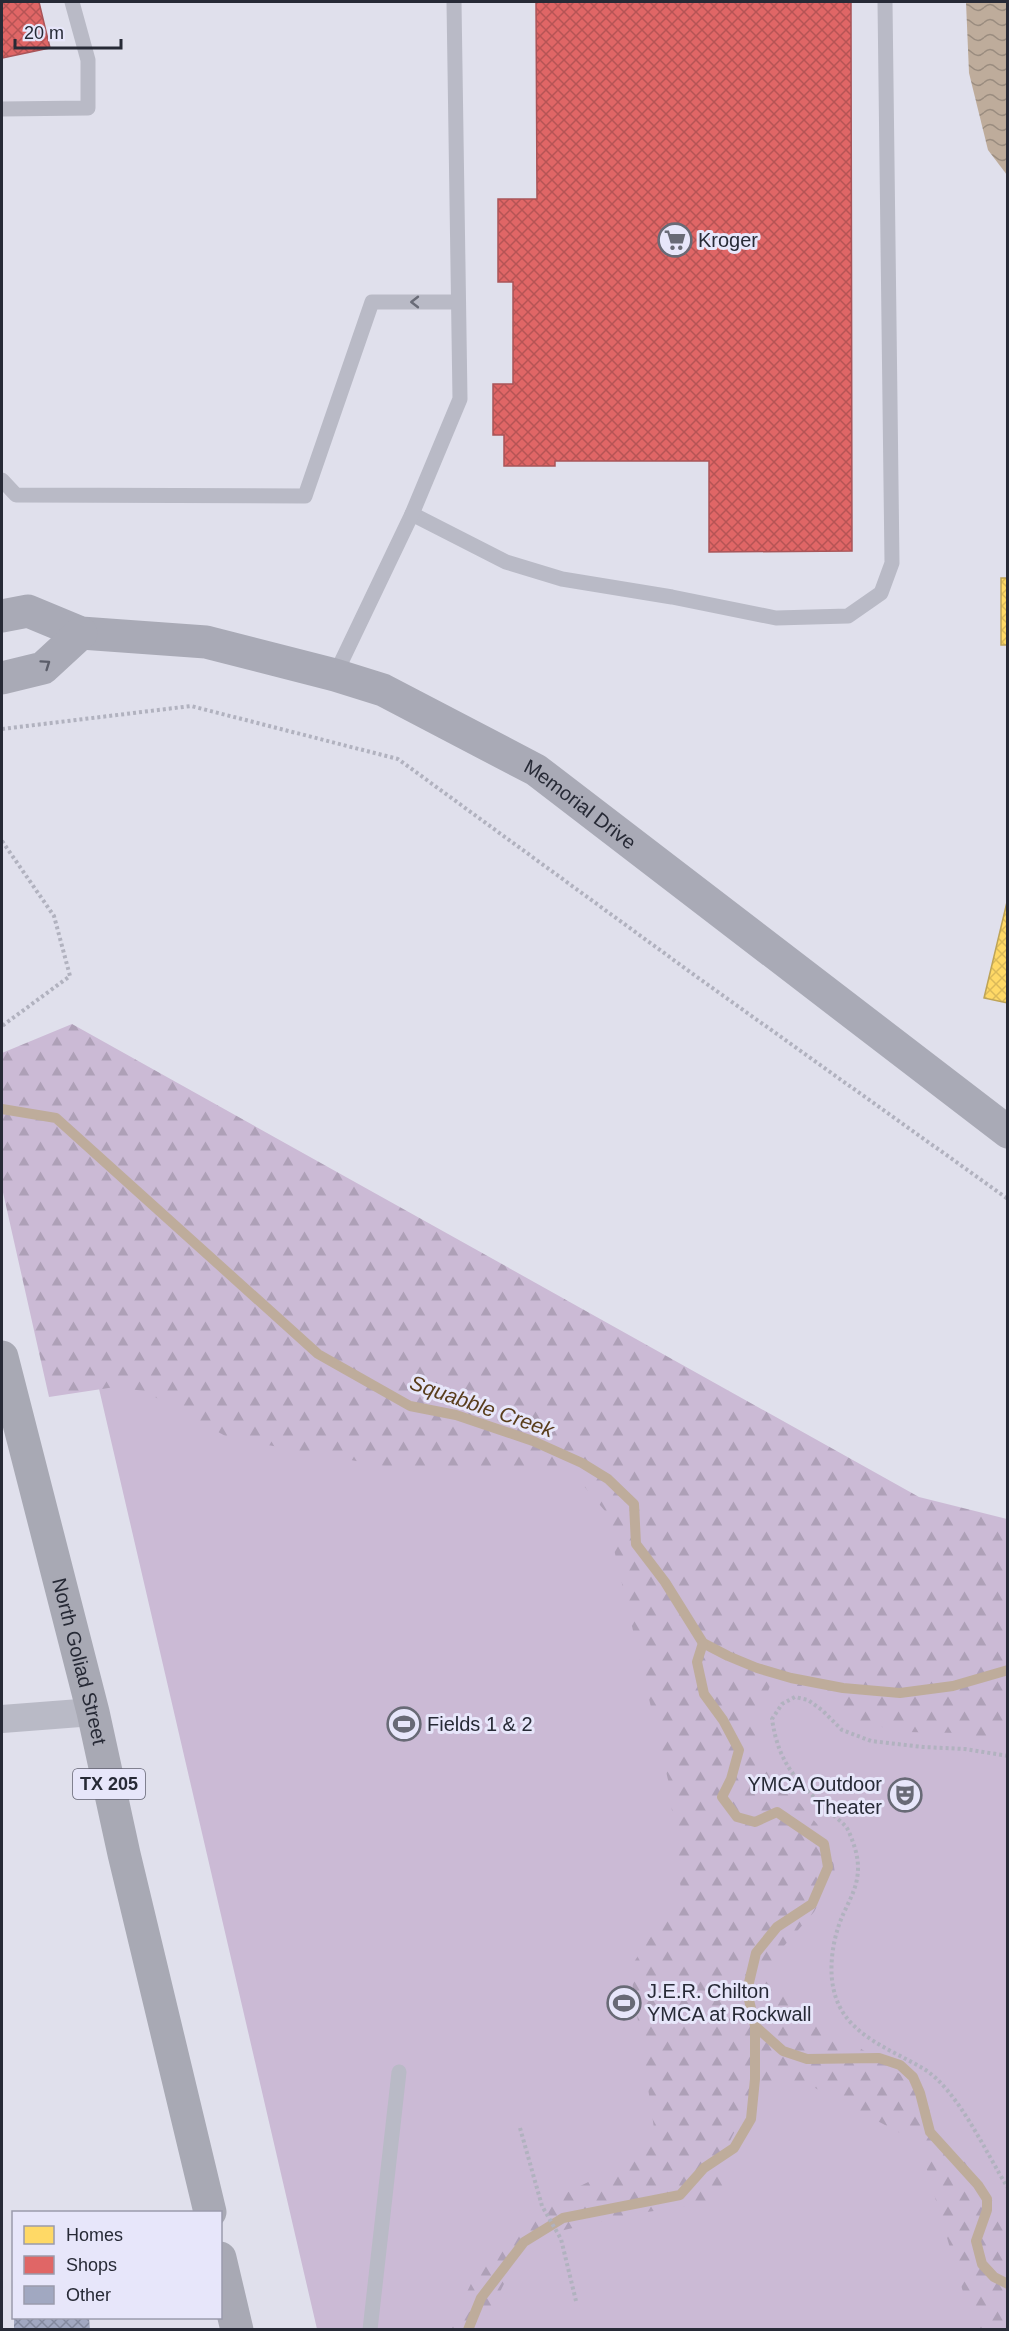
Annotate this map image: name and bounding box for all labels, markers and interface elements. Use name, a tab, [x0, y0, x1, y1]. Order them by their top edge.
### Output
scale bar	[15, 12, 122, 50]
text: 20 m	[24, 23, 64, 43]
supermarket icon: Kroger	[657, 222, 693, 258]
place label: Kroger	[698, 229, 758, 251]
one-way arrow	[411, 296, 420, 308]
one-way arrow	[39, 660, 50, 671]
street label: Memorial Drive	[521, 755, 640, 854]
water label: Squabble Creek	[407, 1371, 558, 1442]
street label: North Goliad Street	[48, 1575, 111, 1747]
sports icon: Fields 1 & 2	[386, 1706, 422, 1742]
place label: Fields 1 & 2	[427, 1713, 533, 1735]
road number: TX 205	[73, 1769, 145, 1799]
place label: YMCA Outdoor Theater	[747, 1773, 882, 1818]
theatre icon: YMCA Outdoor Theater	[887, 1777, 923, 1813]
place label: J.E.R. Chilton YMCA at Rockwall	[647, 1980, 812, 2025]
sports icon: J.E.R. Chilton YMCA at Rockwall	[606, 1985, 642, 2021]
legend	[12, 2211, 222, 2319]
text: Homes	[66, 2225, 123, 2245]
text: Shops	[66, 2255, 117, 2275]
text: Other	[66, 2285, 111, 2305]

